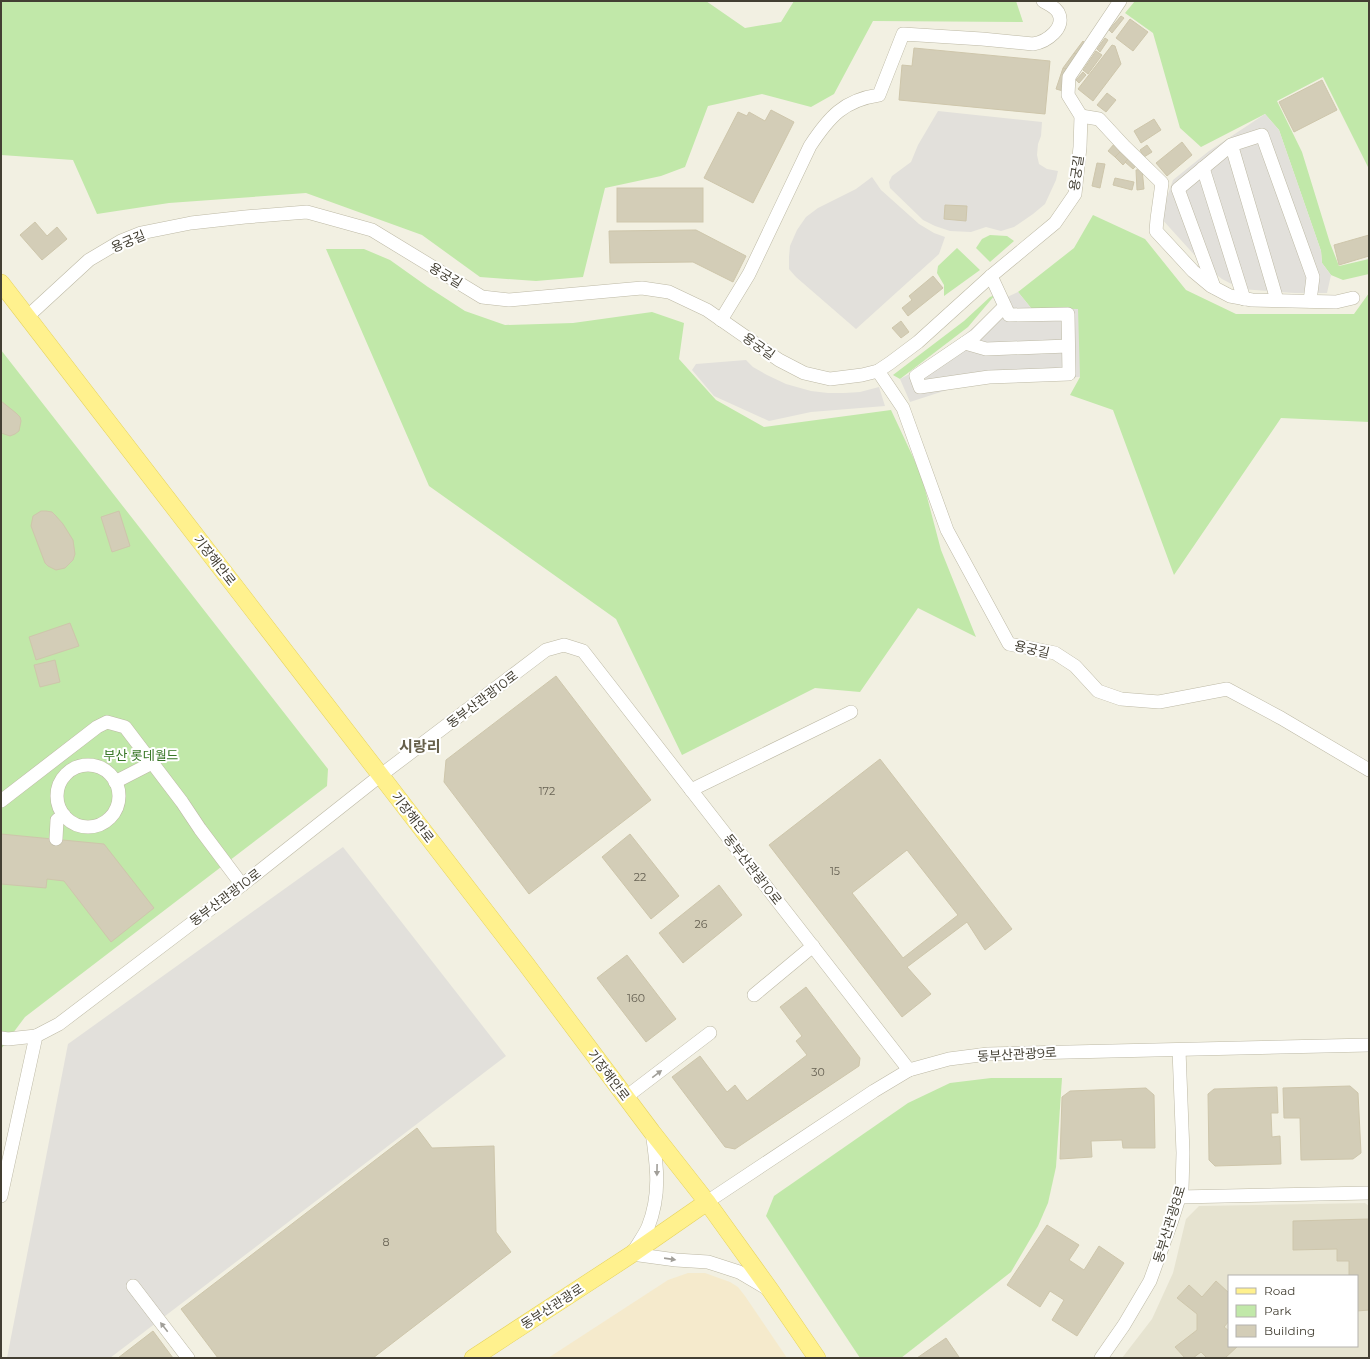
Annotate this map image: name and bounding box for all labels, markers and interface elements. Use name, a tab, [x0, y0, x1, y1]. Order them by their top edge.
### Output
street label: 용궁길	[1066, 154, 1086, 192]
street label: 용궁길	[108, 227, 148, 255]
street label: 용궁길	[426, 259, 466, 291]
street label: 용궁길	[740, 329, 778, 363]
street label: 기장해안로	[190, 532, 240, 589]
street label: 용궁길	[1013, 637, 1051, 661]
street label: 동부산관광10로	[443, 667, 521, 731]
district label: 시랑리	[399, 737, 441, 756]
park label: 부산 롯데월드	[103, 747, 179, 763]
house number: 172	[539, 784, 555, 798]
street label: 기장해안로	[388, 789, 438, 846]
street label: 동부산관광10로	[721, 831, 786, 907]
house number: 15	[830, 864, 840, 878]
street label: 동부산관광10로	[186, 865, 264, 929]
house number: 22	[634, 870, 646, 884]
house number: 26	[695, 917, 708, 931]
house number: 160	[627, 991, 645, 1005]
street label: 동부산관광9로	[977, 1044, 1057, 1064]
street label: 기장해안로	[585, 1046, 633, 1104]
house number: 30	[811, 1065, 825, 1079]
one-way arrow	[652, 1070, 662, 1078]
one-way arrow	[654, 1164, 660, 1177]
street label: 동부산관광8로	[1150, 1183, 1188, 1265]
house number: 8	[382, 1235, 390, 1249]
one-way arrow	[664, 1256, 676, 1262]
legend	[1228, 1275, 1358, 1347]
street label: 동부산관광로	[518, 1280, 586, 1332]
text: Road	[1264, 1283, 1295, 1298]
text: Park	[1264, 1303, 1292, 1318]
one-way arrow	[160, 1322, 169, 1333]
text: Building	[1264, 1323, 1315, 1338]

